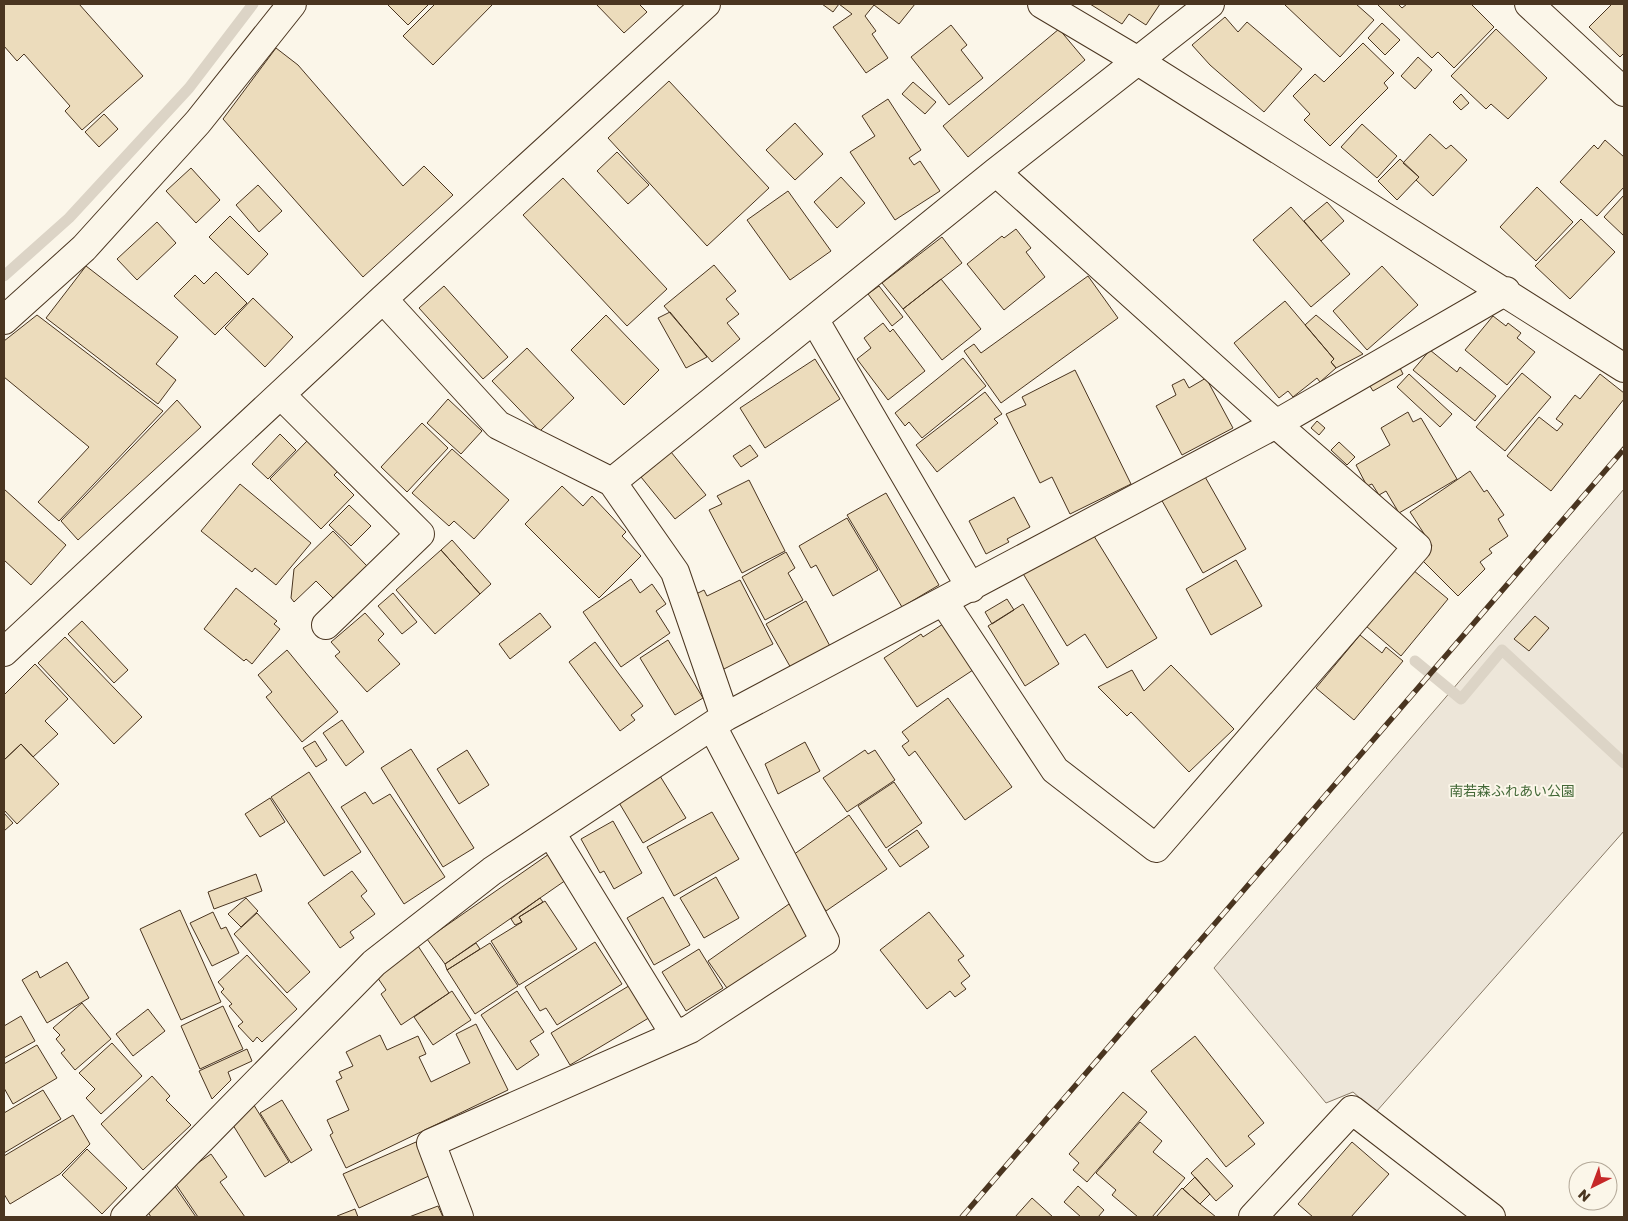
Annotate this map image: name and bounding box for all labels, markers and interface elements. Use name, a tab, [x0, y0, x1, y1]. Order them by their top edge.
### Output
park label: 南若森ふれあい公園	[1449, 782, 1575, 799]
north arrow	[1568, 1161, 1618, 1211]
text: N	[1574, 1186, 1594, 1206]

